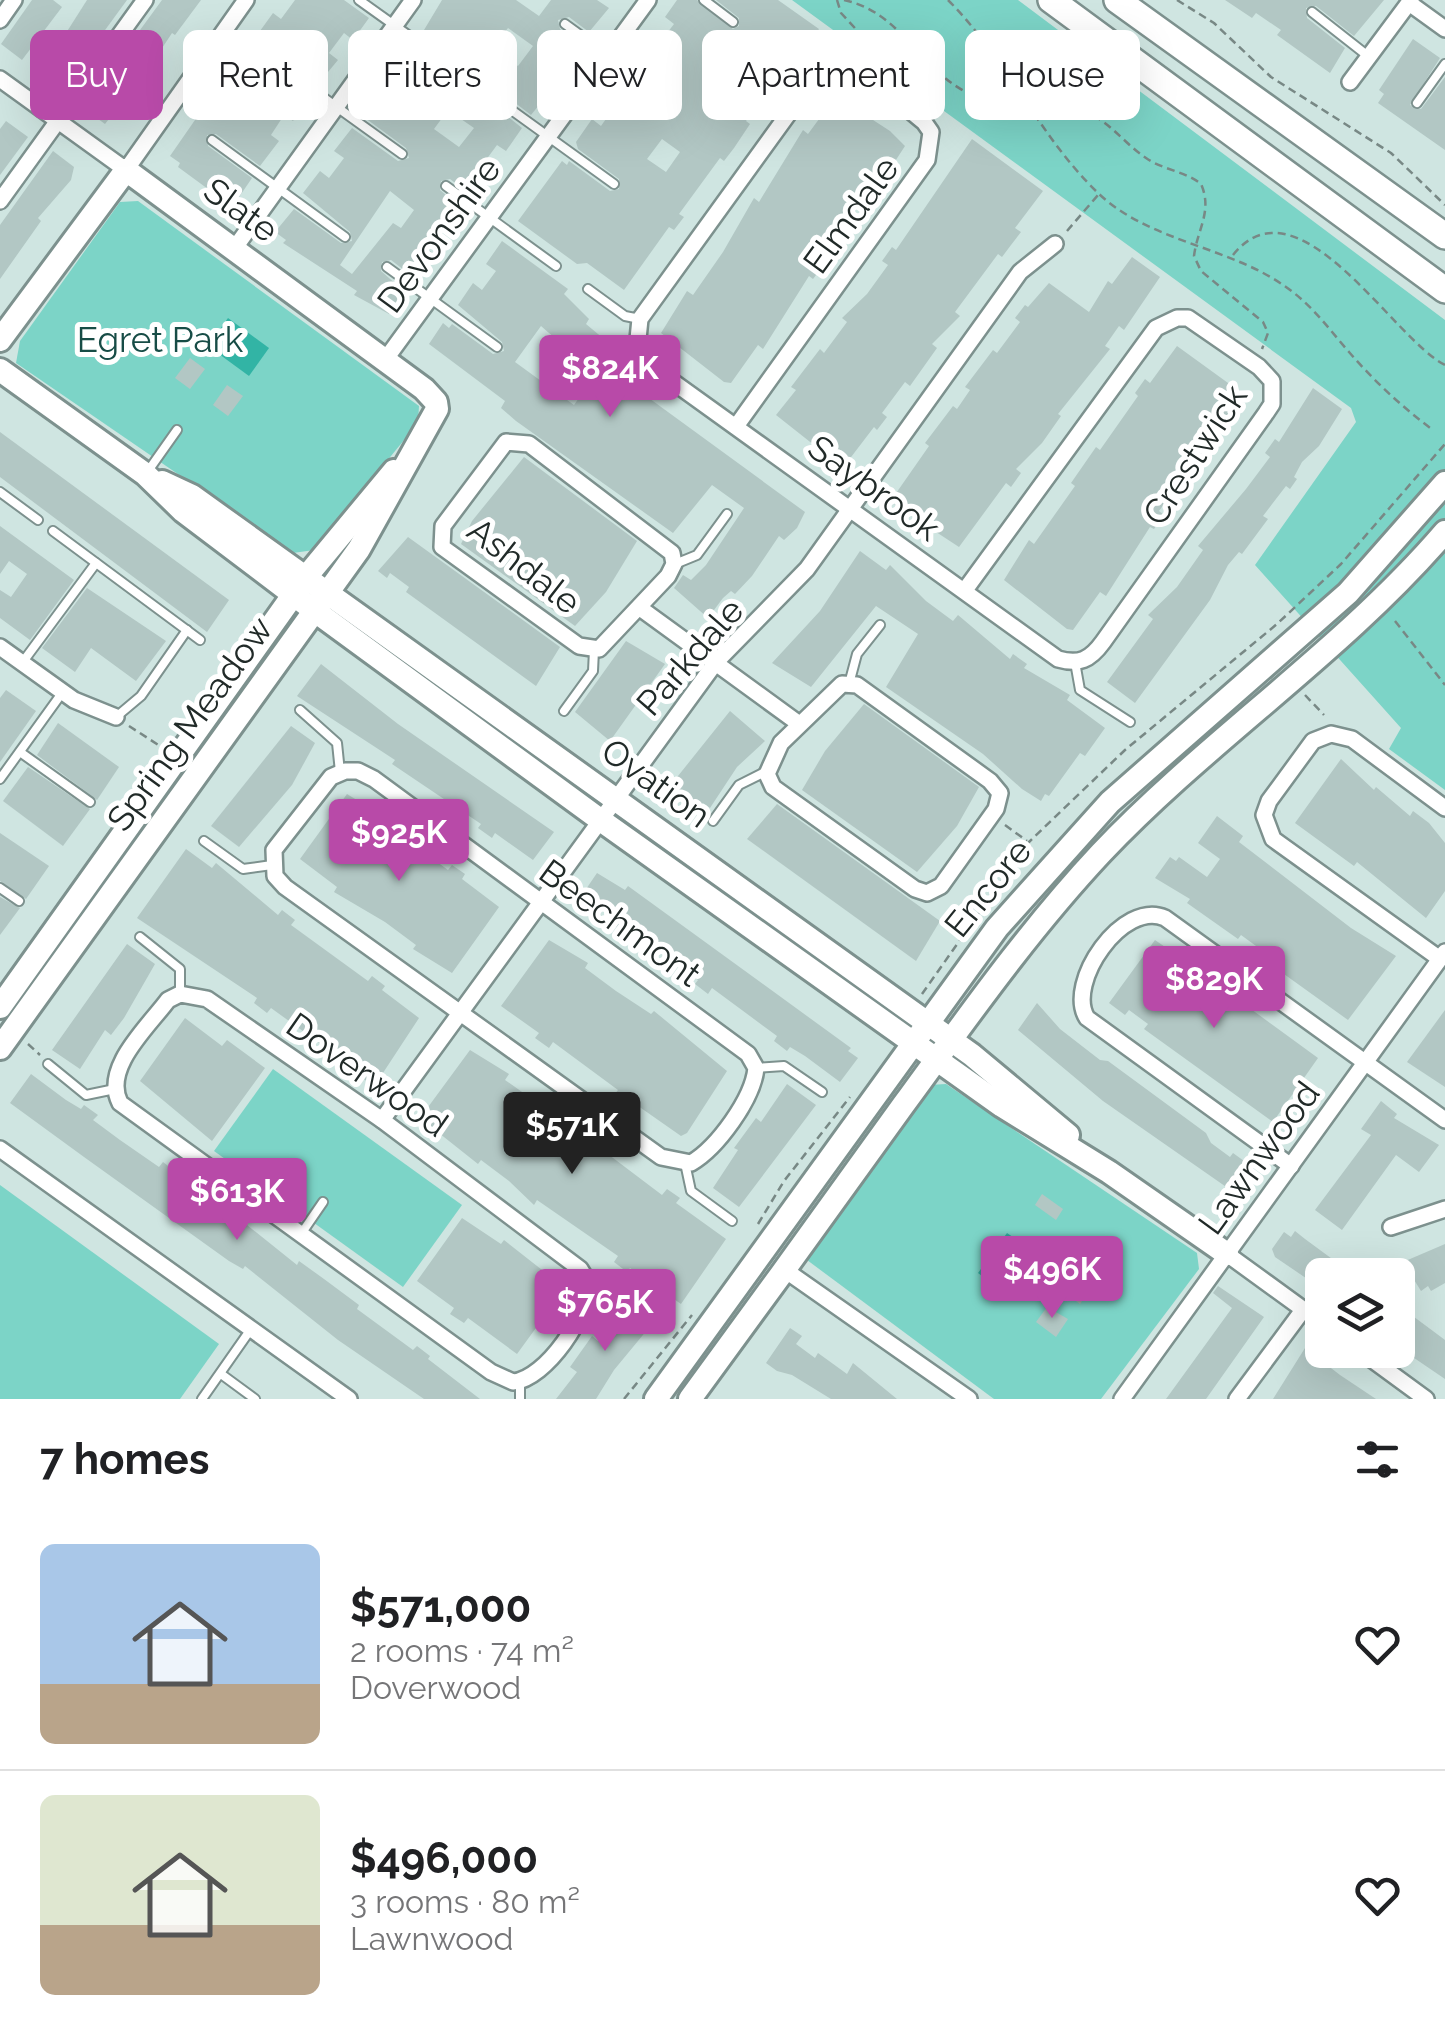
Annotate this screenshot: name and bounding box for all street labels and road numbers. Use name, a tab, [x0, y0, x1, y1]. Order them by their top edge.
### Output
street label: Elmdale	[795, 148, 907, 281]
street label: Devonshire	[369, 149, 509, 320]
street label: Slate	[196, 169, 286, 250]
street label: Crestwick	[1134, 377, 1255, 532]
street label: Saybrook	[801, 426, 948, 549]
street label: Ashdale	[460, 509, 589, 622]
street label: Parkdale	[628, 590, 752, 724]
street label: Spring Meadow	[98, 609, 281, 839]
street label: Ovation	[594, 730, 719, 836]
street label: Encore	[936, 831, 1039, 945]
street label: Beechmont	[532, 850, 709, 995]
street label: Doverwood	[279, 1004, 456, 1145]
street label: Lawnwood	[1190, 1073, 1328, 1242]

